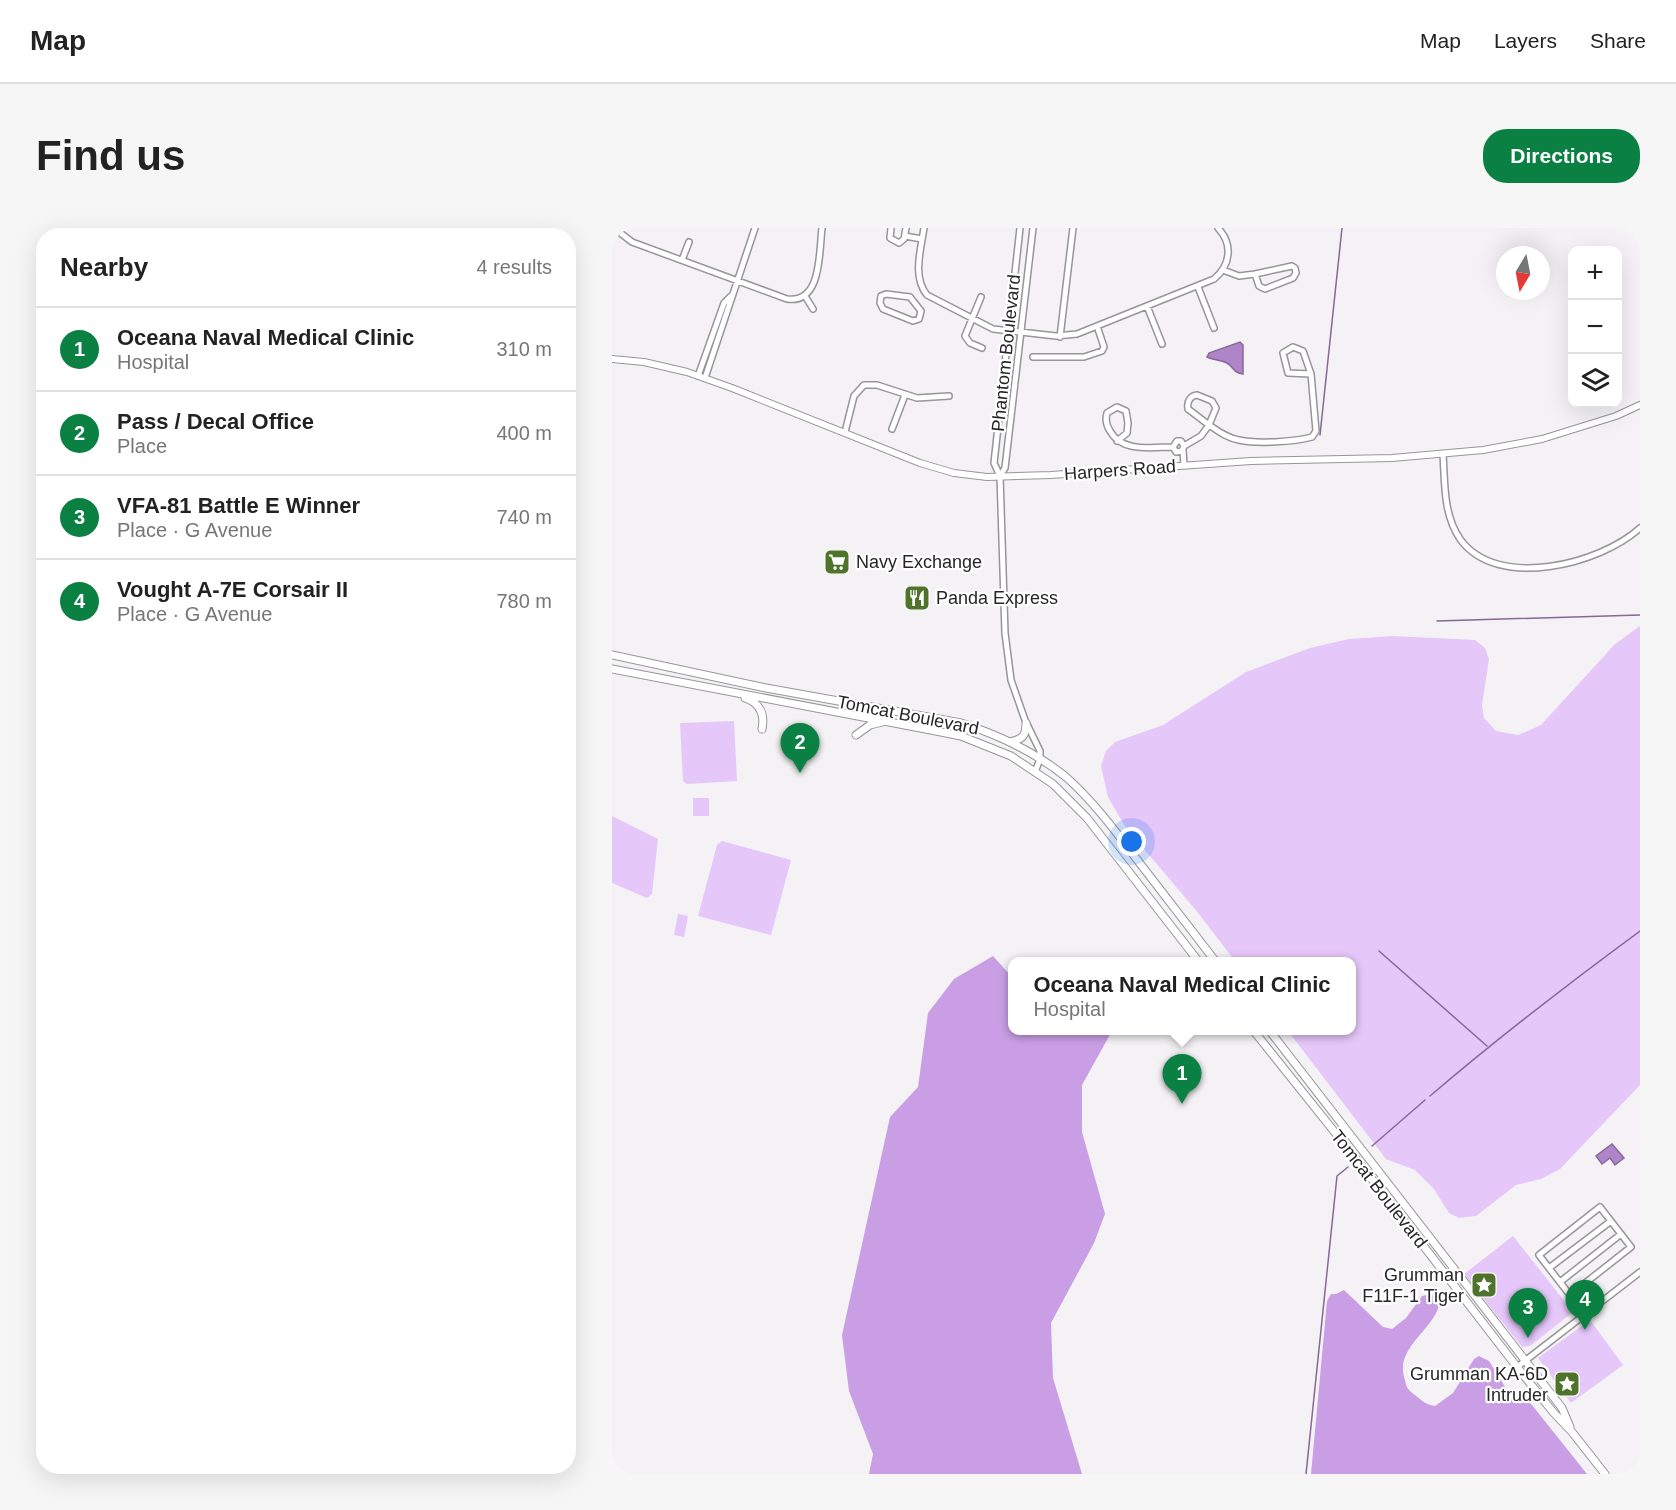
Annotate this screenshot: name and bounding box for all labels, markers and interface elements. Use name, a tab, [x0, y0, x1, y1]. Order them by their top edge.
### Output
text: Map	[30, 25, 86, 56]
text: Map	[1420, 29, 1461, 52]
text: Layers	[1494, 29, 1557, 52]
text: Share	[1590, 29, 1646, 52]
button: Directions	[1483, 129, 1640, 183]
text: Find us	[36, 132, 185, 179]
north arrow	[1496, 246, 1550, 300]
map controls	[1568, 246, 1622, 408]
button: +	[1568, 246, 1622, 300]
text: Nearby	[60, 252, 148, 282]
text: 4 results	[476, 256, 552, 278]
street label: Phantom Boulevard	[988, 273, 1024, 433]
button: −	[1568, 300, 1622, 354]
text: Oceana Naval Medical Clinic	[117, 325, 414, 350]
text: 1	[74, 338, 85, 360]
text: 310 m	[496, 338, 552, 360]
text: Hospital	[117, 351, 189, 373]
button: layers	[1568, 354, 1622, 408]
text: Pass / Decal Office	[117, 409, 314, 434]
text: 2	[74, 422, 85, 444]
text: 400 m	[496, 422, 552, 444]
text: Place	[117, 435, 167, 457]
street label: Harpers Road	[1063, 456, 1177, 484]
text: VFA-81 Battle E Winner	[117, 493, 360, 518]
text: 3	[74, 506, 85, 528]
text: 740 m	[496, 506, 552, 528]
text: Place · G Avenue	[117, 519, 272, 541]
supermarket icon: Navy Exchange	[822, 547, 852, 577]
place label: Navy Exchange	[856, 552, 982, 572]
text: Vought A-7E Corsair II	[117, 577, 348, 602]
restaurant icon: Panda Express	[902, 583, 932, 613]
place label: Panda Express	[936, 588, 1058, 608]
text: 4	[74, 590, 85, 612]
text: 780 m	[496, 590, 552, 612]
text: Place · G Avenue	[117, 603, 272, 625]
street label: Tomcat Boulevard	[835, 691, 981, 739]
pin: 2	[780, 724, 819, 773]
your location	[1117, 827, 1146, 856]
popup	[1008, 957, 1356, 1035]
text: Oceana Naval Medical Clinic	[1033, 972, 1331, 997]
text: Hospital	[1033, 998, 1106, 1020]
pin: 1	[1162, 1054, 1202, 1104]
street label: Tomcat Boulevard	[1327, 1126, 1431, 1252]
place label: Grumman F11F-1 Tiger	[1362, 1265, 1464, 1306]
place icon: Grumman F11F-1 Tiger	[1469, 1270, 1499, 1300]
pin: 4	[1566, 1280, 1604, 1330]
pin: 3	[1508, 1288, 1548, 1338]
place label: Grumman KA-6D Intruder	[1410, 1364, 1548, 1405]
place icon: Grumman KA-6D Intruder	[1552, 1369, 1582, 1399]

